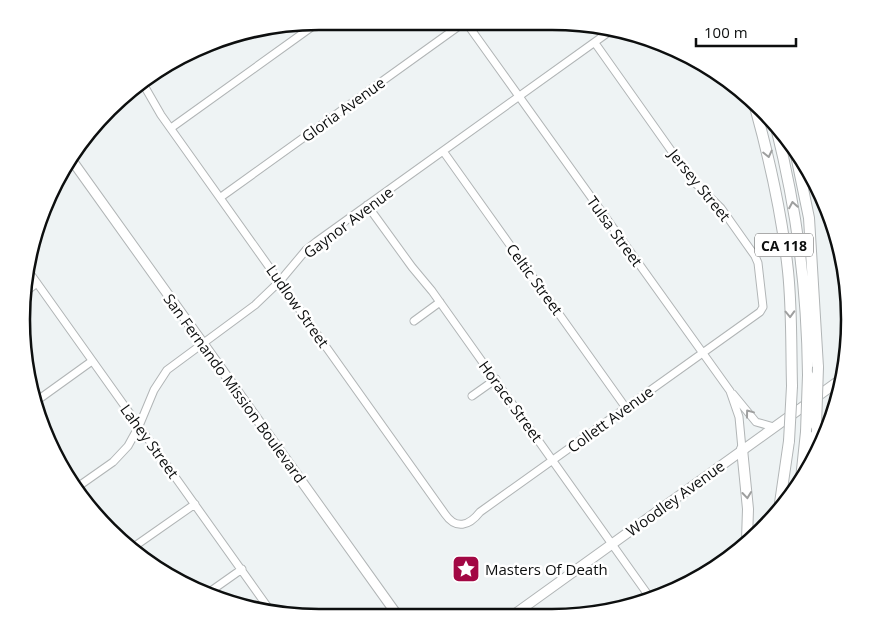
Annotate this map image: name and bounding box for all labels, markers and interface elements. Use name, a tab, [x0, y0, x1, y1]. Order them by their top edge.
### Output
scale bar	[696, 15, 796, 47]
text: 100 m	[704, 22, 748, 42]
street label: Gloria Avenue	[297, 72, 389, 146]
street label: Jersey Street	[663, 143, 735, 225]
one-way arrow	[762, 149, 772, 157]
street label: Gaynor Avenue	[299, 182, 397, 262]
street label: Tulsa Street	[583, 192, 647, 270]
one-way arrow	[789, 200, 799, 209]
road number: CA 118	[755, 234, 813, 256]
street label: Celtic Street	[502, 239, 568, 319]
street label: Ludlow Street	[262, 261, 334, 351]
street label: San Fernando Mission Boulevard	[159, 289, 311, 487]
one-way arrow	[784, 311, 795, 319]
street label: Horace Street	[475, 356, 547, 446]
street label: Collett Avenue	[563, 381, 657, 457]
street label: Lahey Street	[116, 400, 184, 482]
one-way arrow	[747, 410, 755, 419]
street label: Woodley Avenue	[622, 456, 728, 540]
one-way arrow	[741, 491, 752, 499]
place icon: Masters Of Death	[451, 554, 481, 584]
place label: Masters Of Death	[485, 559, 608, 579]

